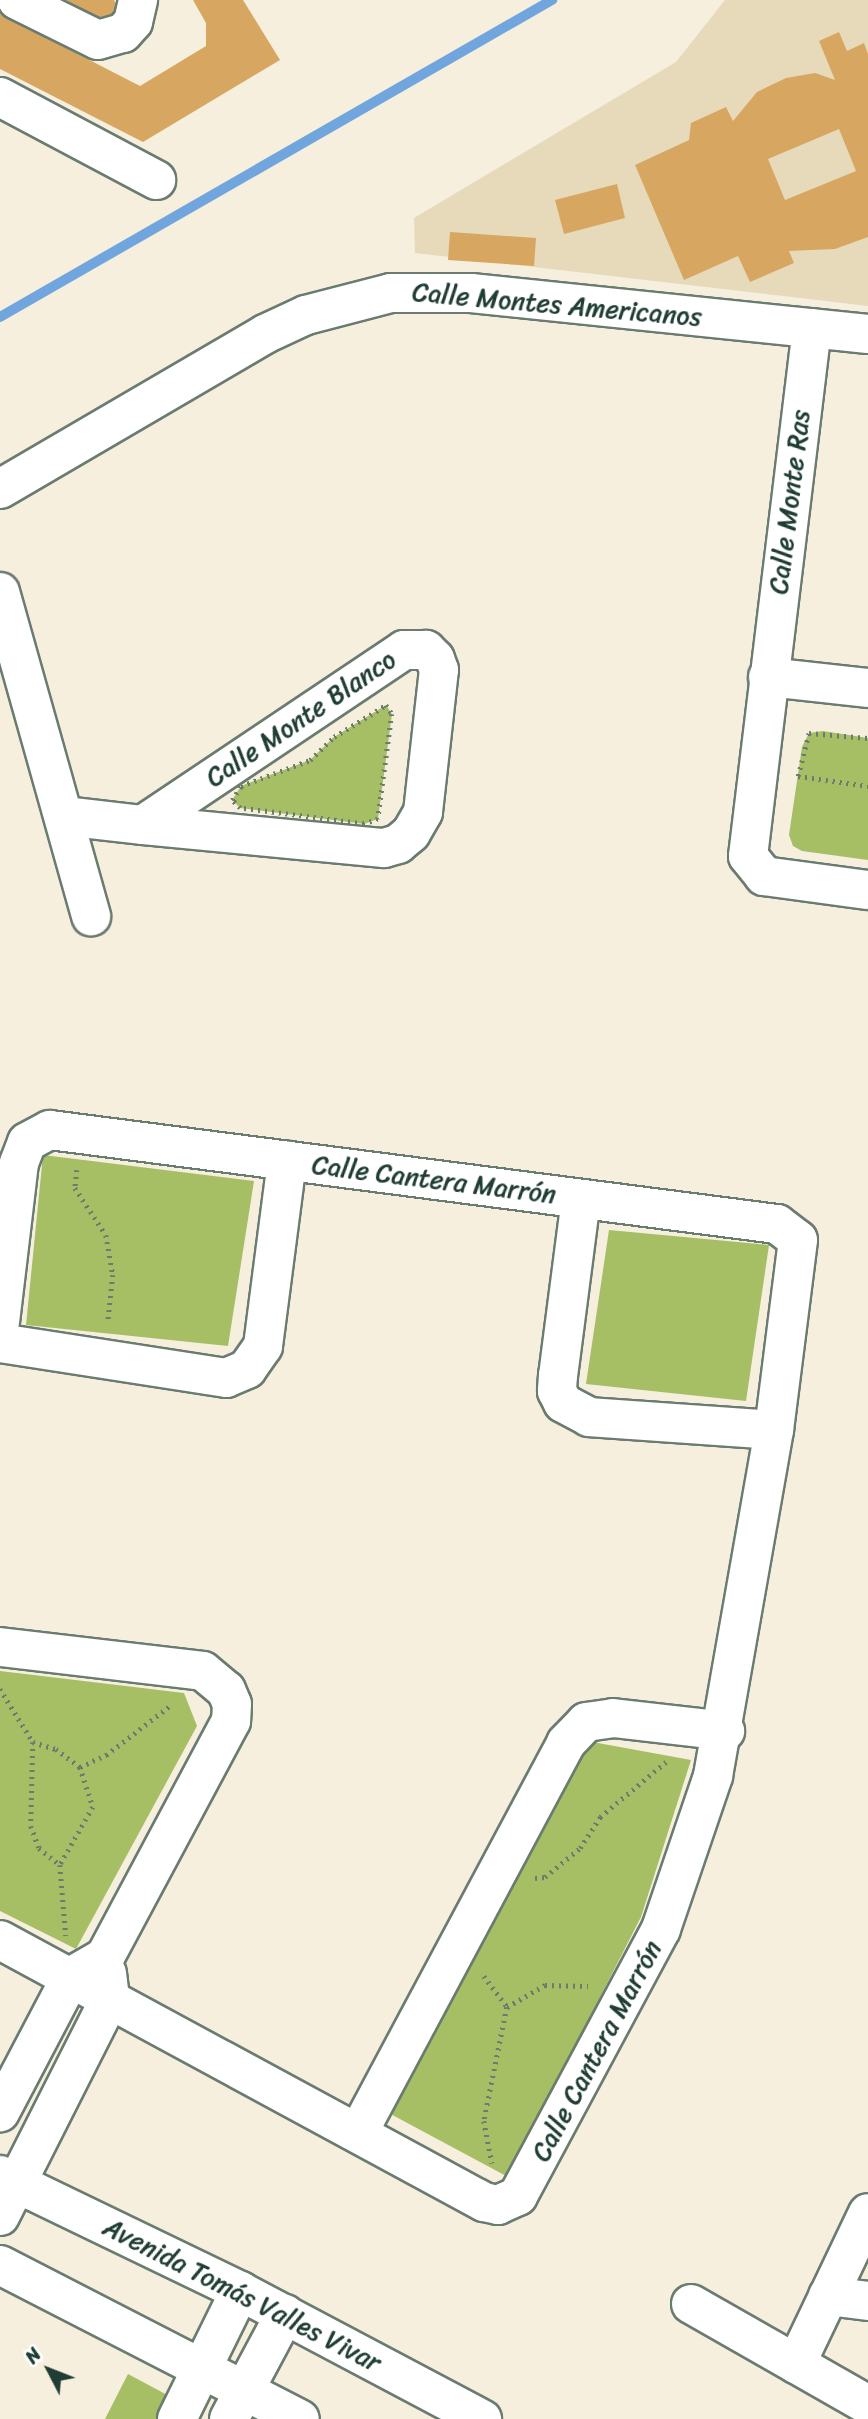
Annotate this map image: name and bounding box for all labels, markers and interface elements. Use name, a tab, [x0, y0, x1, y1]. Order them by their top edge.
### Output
street label: Calle Montes Americanos	[412, 277, 702, 333]
street label: Calle Monte Ras	[763, 408, 817, 596]
street label: Calle Monte Blanco	[201, 644, 401, 794]
street label: Calle Cantera Marrón	[310, 1150, 558, 1210]
street label: Calle Cantera Marrón	[526, 1935, 668, 2167]
street label: Avenida Tomás Valles Vivar	[99, 2212, 385, 2378]
north arrow	[14, 2335, 84, 2405]
text: N	[16, 2340, 50, 2372]

